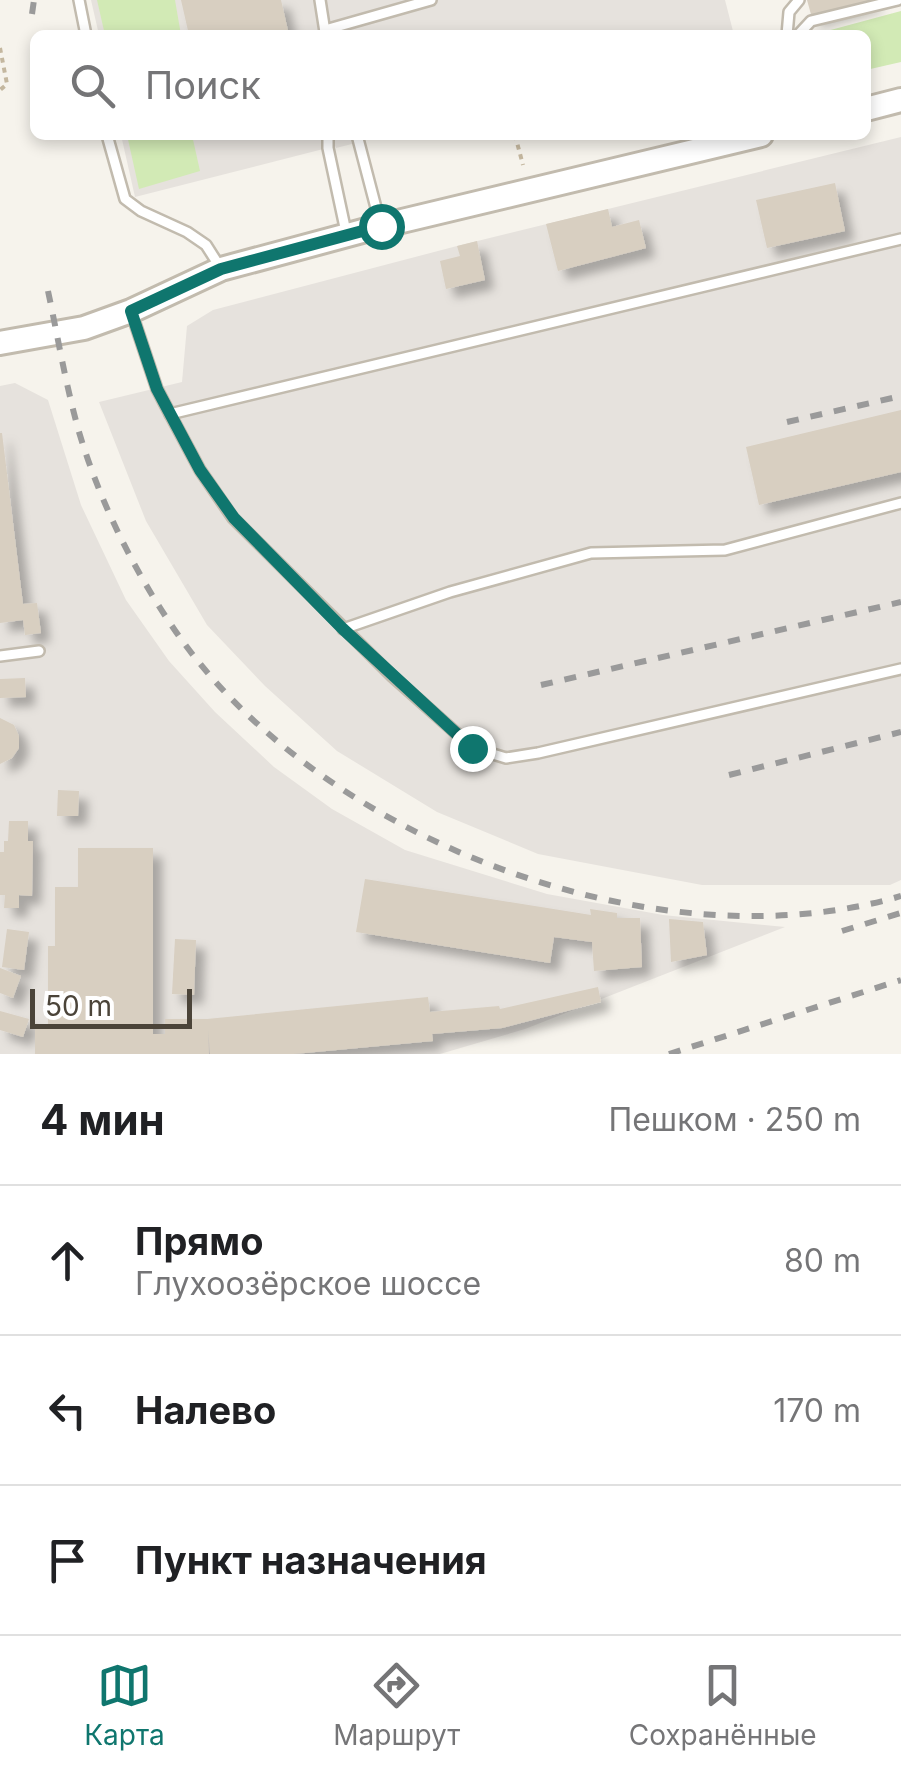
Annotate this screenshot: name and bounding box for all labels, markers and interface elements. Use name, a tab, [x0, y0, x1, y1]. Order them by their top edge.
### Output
search box	[30, 30, 871, 140]
icon: search	[65, 58, 120, 113]
text: Поиск	[145, 62, 261, 108]
route start	[359, 204, 405, 250]
route end	[450, 726, 496, 772]
scale bar	[30, 984, 192, 1028]
text: 50 m	[45, 989, 112, 1023]
text: 4 мин	[40, 1094, 165, 1145]
text: Пешком · 250 m	[608, 1100, 861, 1139]
text: Прямо	[135, 1218, 263, 1264]
icon: ahead	[40, 1233, 95, 1288]
text: 80 m	[784, 1241, 861, 1280]
text: Глухоозёрское шоссе	[135, 1264, 481, 1303]
icon: left	[40, 1383, 95, 1438]
text: Налево	[135, 1387, 276, 1433]
text: 170 m	[773, 1391, 861, 1430]
icon: arrive	[40, 1533, 95, 1588]
text: Пункт назначения	[135, 1537, 487, 1583]
tab: Карта	[84, 1658, 165, 1752]
tab: Маршрут	[333, 1658, 460, 1752]
tab: Сохранённые	[629, 1658, 817, 1752]

